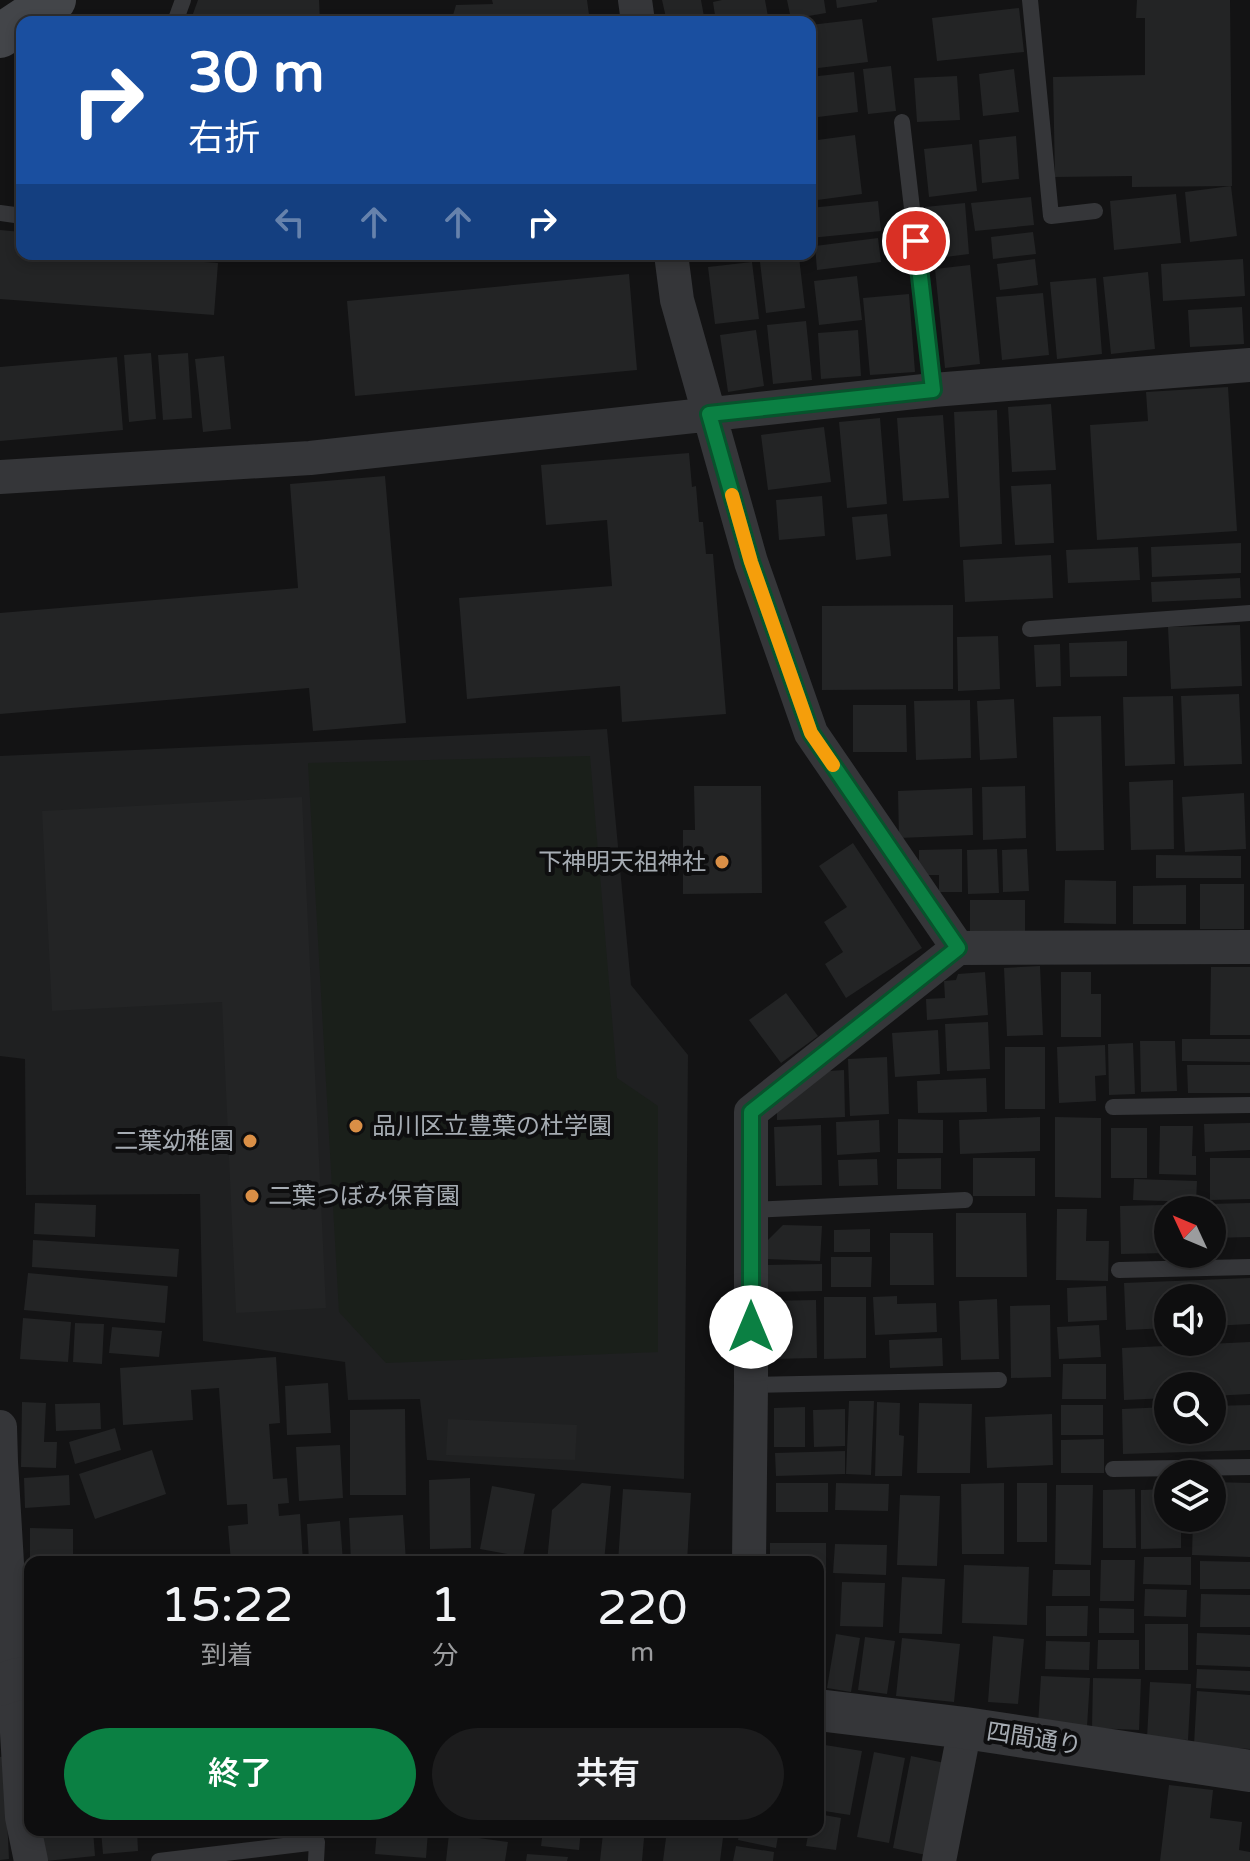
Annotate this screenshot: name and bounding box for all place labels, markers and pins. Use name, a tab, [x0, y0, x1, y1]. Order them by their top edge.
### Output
pin	[882, 207, 950, 275]
place label: 下神明天祖神社	[538, 848, 706, 877]
marker: 下神明天祖神社	[713, 853, 731, 871]
place label: 品川区立豊葉の杜学園	[372, 1112, 612, 1141]
marker: 品川区立豊葉の杜学園	[347, 1117, 365, 1135]
place label: 二葉幼稚園	[114, 1127, 234, 1156]
marker: 二葉幼稚園	[241, 1132, 259, 1150]
place label: 二葉つぼみ保育園	[268, 1182, 460, 1211]
marker: 二葉つぼみ保育園	[243, 1187, 261, 1205]

